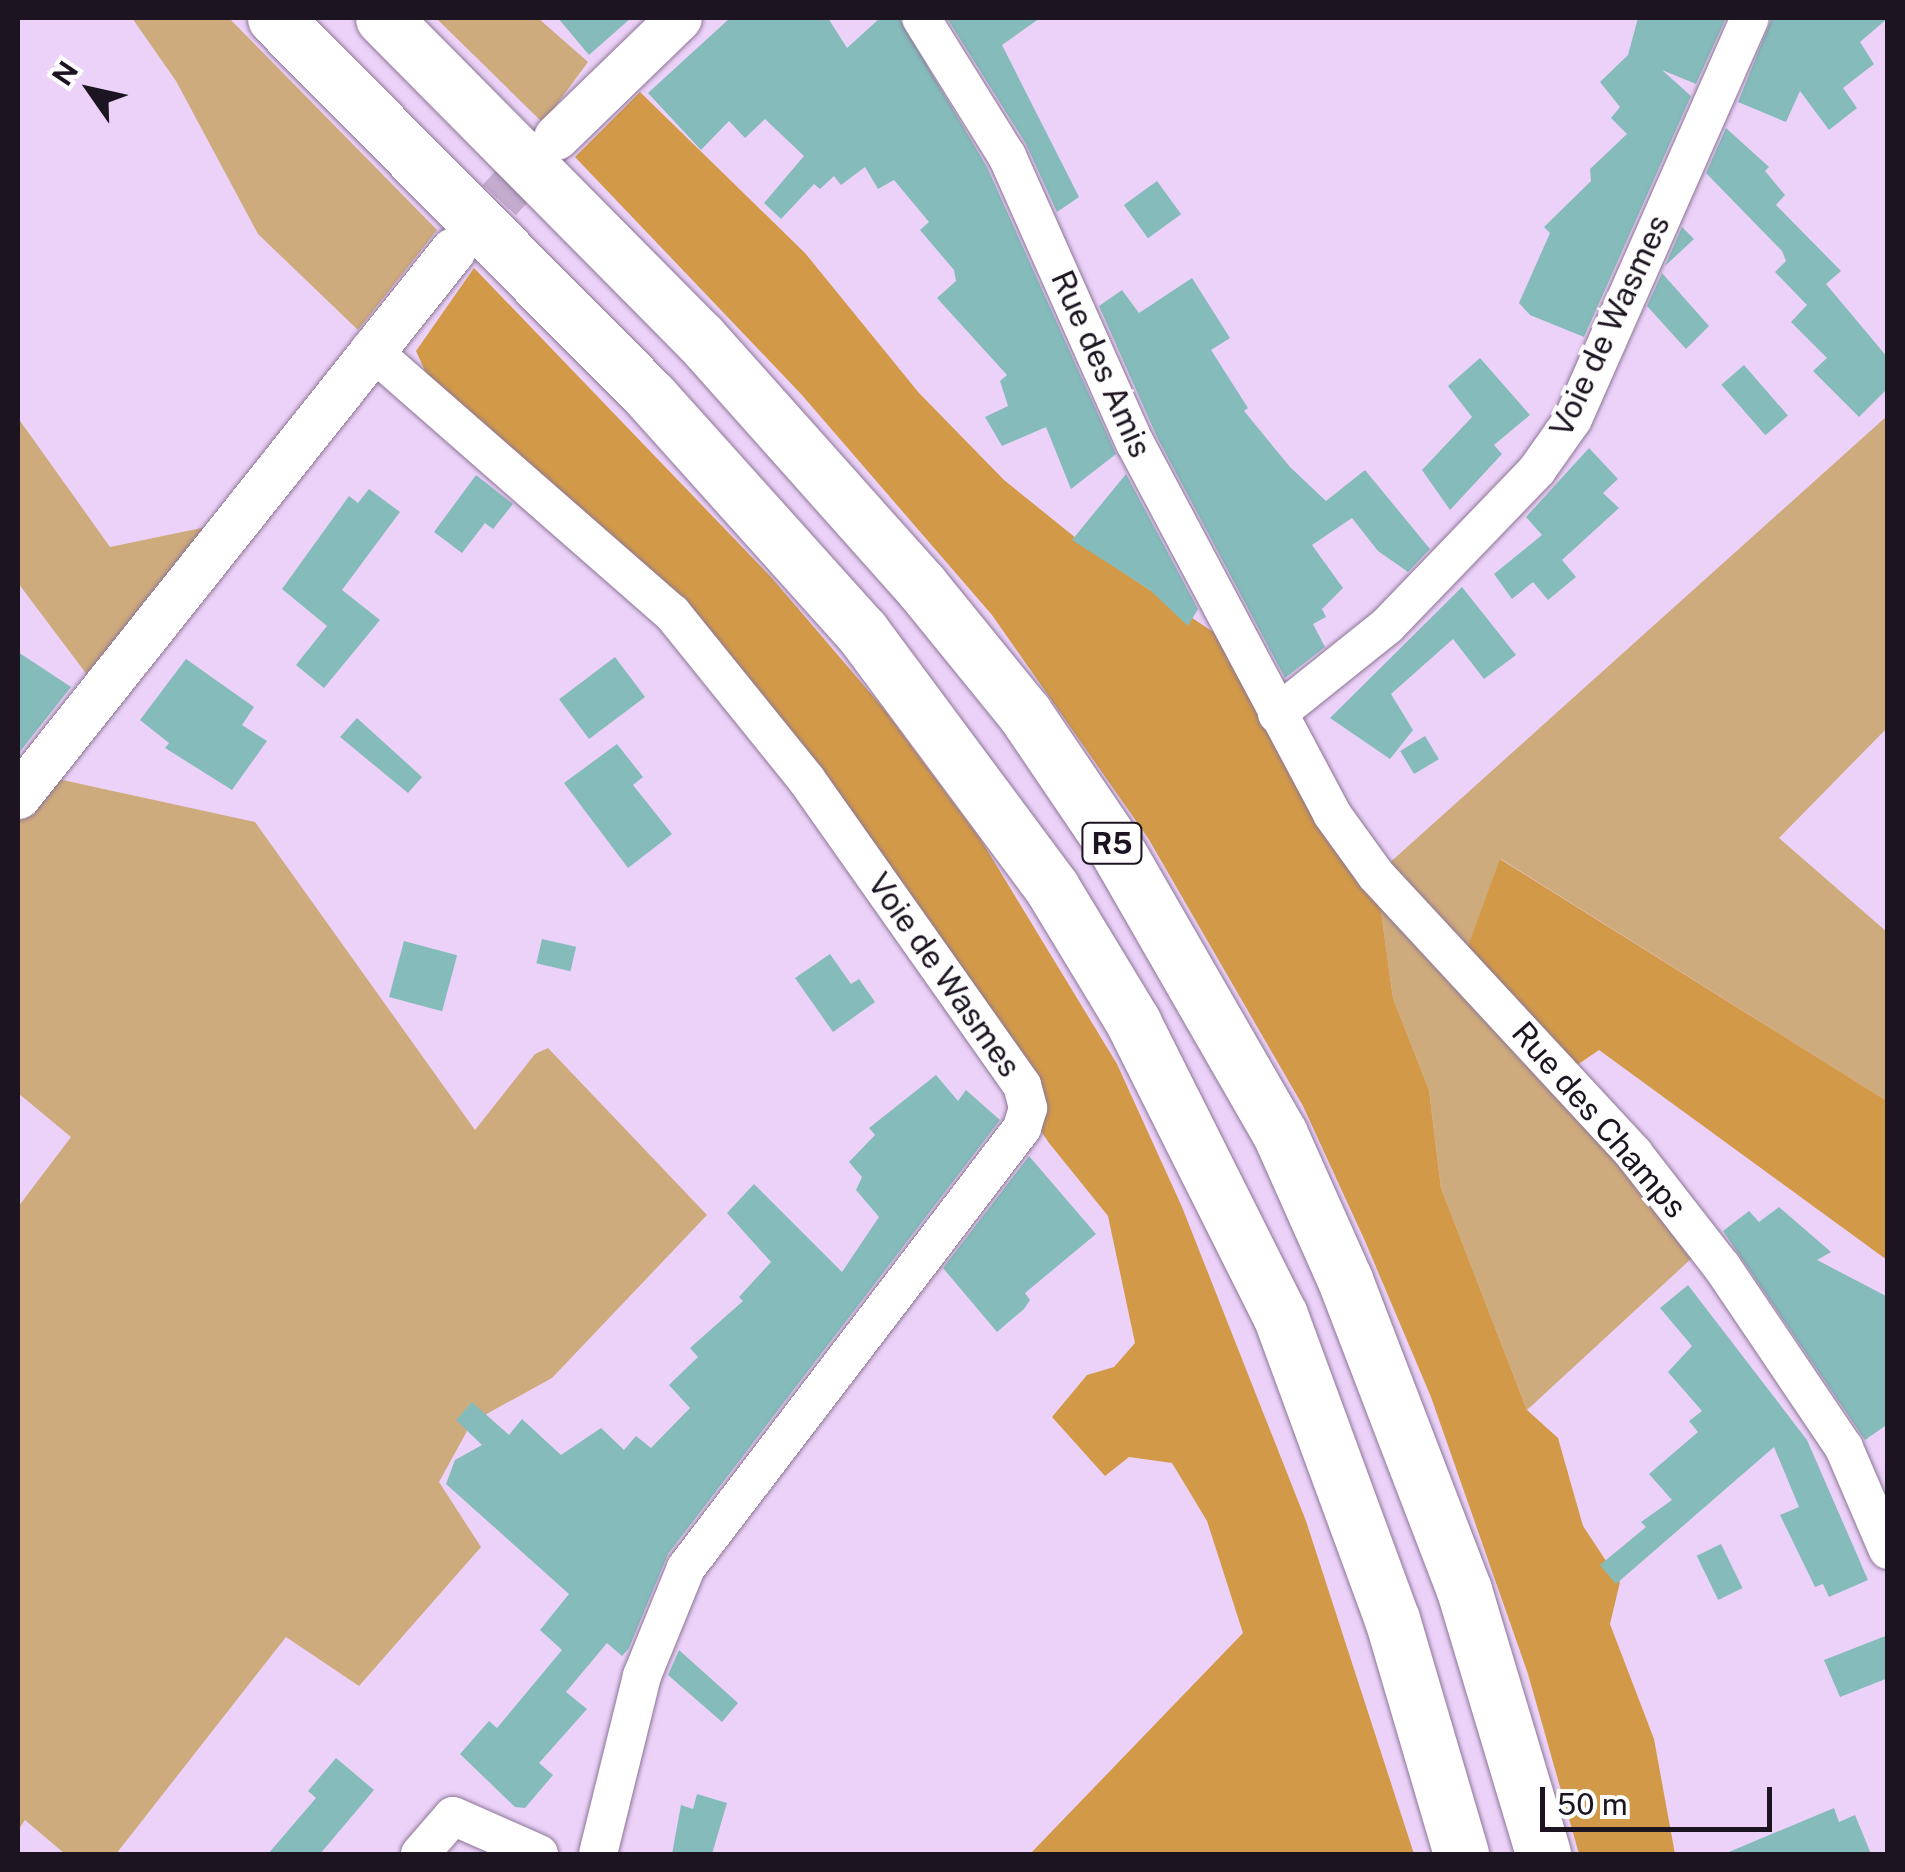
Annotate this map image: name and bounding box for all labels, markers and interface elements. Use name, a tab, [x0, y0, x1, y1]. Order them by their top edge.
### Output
north arrow	[40, 40, 140, 140]
text: N	[45, 55, 85, 91]
street label: Voie de Wasmes	[1542, 208, 1678, 444]
street label: Rue des Amis	[1042, 264, 1160, 464]
road number: R5	[1080, 818, 1144, 868]
street label: Voie de Wasmes	[859, 865, 1029, 1085]
street label: Rue des Champs	[1503, 1014, 1695, 1226]
scale bar	[1545, 1767, 1778, 1829]
text: 50 m	[1557, 1786, 1628, 1822]

